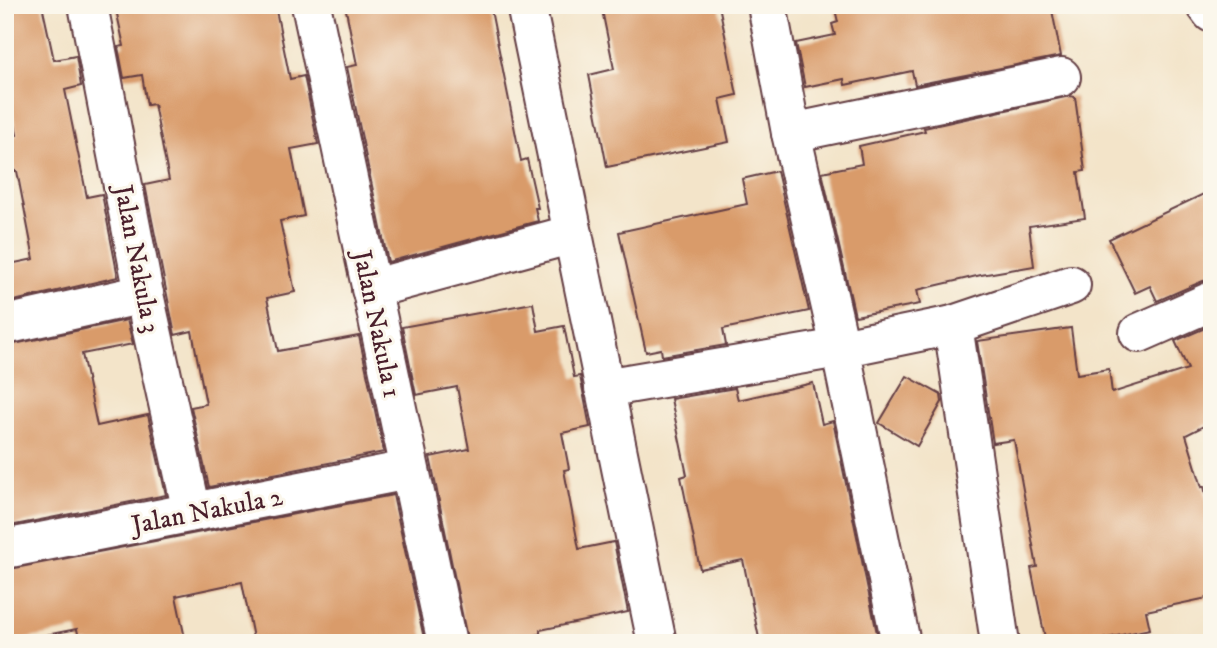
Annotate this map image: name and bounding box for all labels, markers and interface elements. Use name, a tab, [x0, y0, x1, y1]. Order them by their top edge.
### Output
street label: Jalan Nakula 3	[106, 180, 167, 336]
street label: Jalan Nakula 1	[344, 246, 408, 401]
street label: Jalan Nakula 2	[127, 481, 286, 543]

